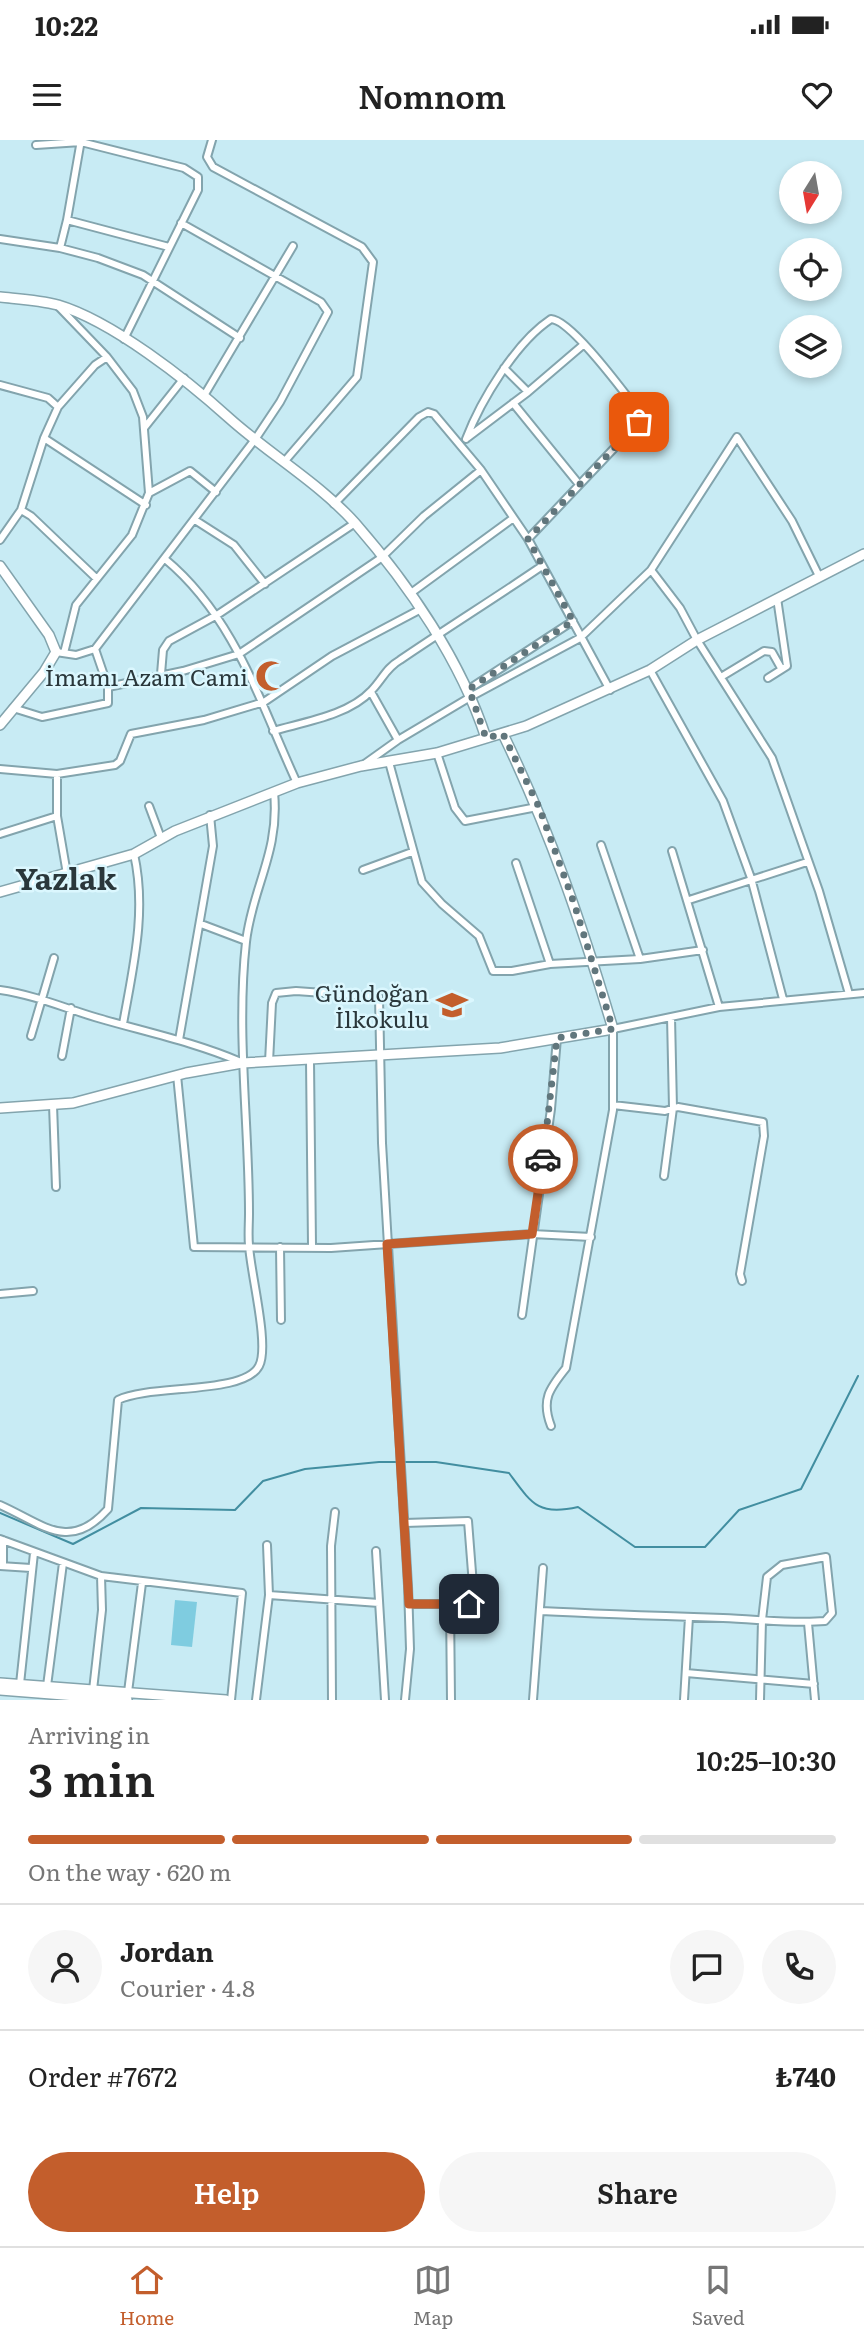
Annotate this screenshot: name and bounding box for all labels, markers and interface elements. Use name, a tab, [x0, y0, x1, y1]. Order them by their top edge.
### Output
text: 10:22	[35, 5, 98, 44]
text: Nomnom	[358, 71, 506, 119]
icon: menu	[28, 76, 66, 114]
icon: heart	[798, 76, 836, 114]
north arrow	[779, 161, 842, 224]
map controls	[779, 161, 842, 378]
button: locate	[779, 238, 842, 301]
button: layers	[779, 315, 842, 378]
pin	[609, 392, 669, 452]
icon: bag	[620, 403, 658, 441]
place label: İmamı Azam Cami	[45, 659, 248, 693]
mosque icon: İmamı Azam Cami	[254, 659, 288, 693]
district label: Yazlak	[15, 855, 117, 899]
place label: Gündoğan İlkokulu	[315, 975, 429, 1035]
school or university icon: Gündoğan İlkokulu	[435, 988, 469, 1022]
courier	[508, 1124, 578, 1194]
icon: car	[524, 1140, 562, 1178]
pin	[439, 1574, 499, 1634]
icon: home	[450, 1585, 488, 1623]
text: Arriving in	[28, 1717, 150, 1751]
text: 10:25–10:30	[696, 1740, 836, 1779]
text: 3 min	[28, 1743, 155, 1811]
text: On the way · 620 m	[28, 1854, 231, 1888]
button: person	[28, 1930, 102, 2004]
button: chat	[670, 1930, 744, 2004]
button: phone	[762, 1930, 836, 2004]
text: Jordan	[120, 1931, 214, 1970]
text: Courier · 4.8	[120, 1970, 255, 2004]
text: Order #7672	[28, 2056, 177, 2095]
text: ₺740	[775, 2056, 836, 2095]
button: Help	[28, 2152, 425, 2232]
button: Share	[439, 2152, 836, 2232]
tab: Home	[119, 2261, 174, 2331]
tab: Map	[413, 2261, 453, 2331]
tab: Saved	[692, 2261, 745, 2331]

